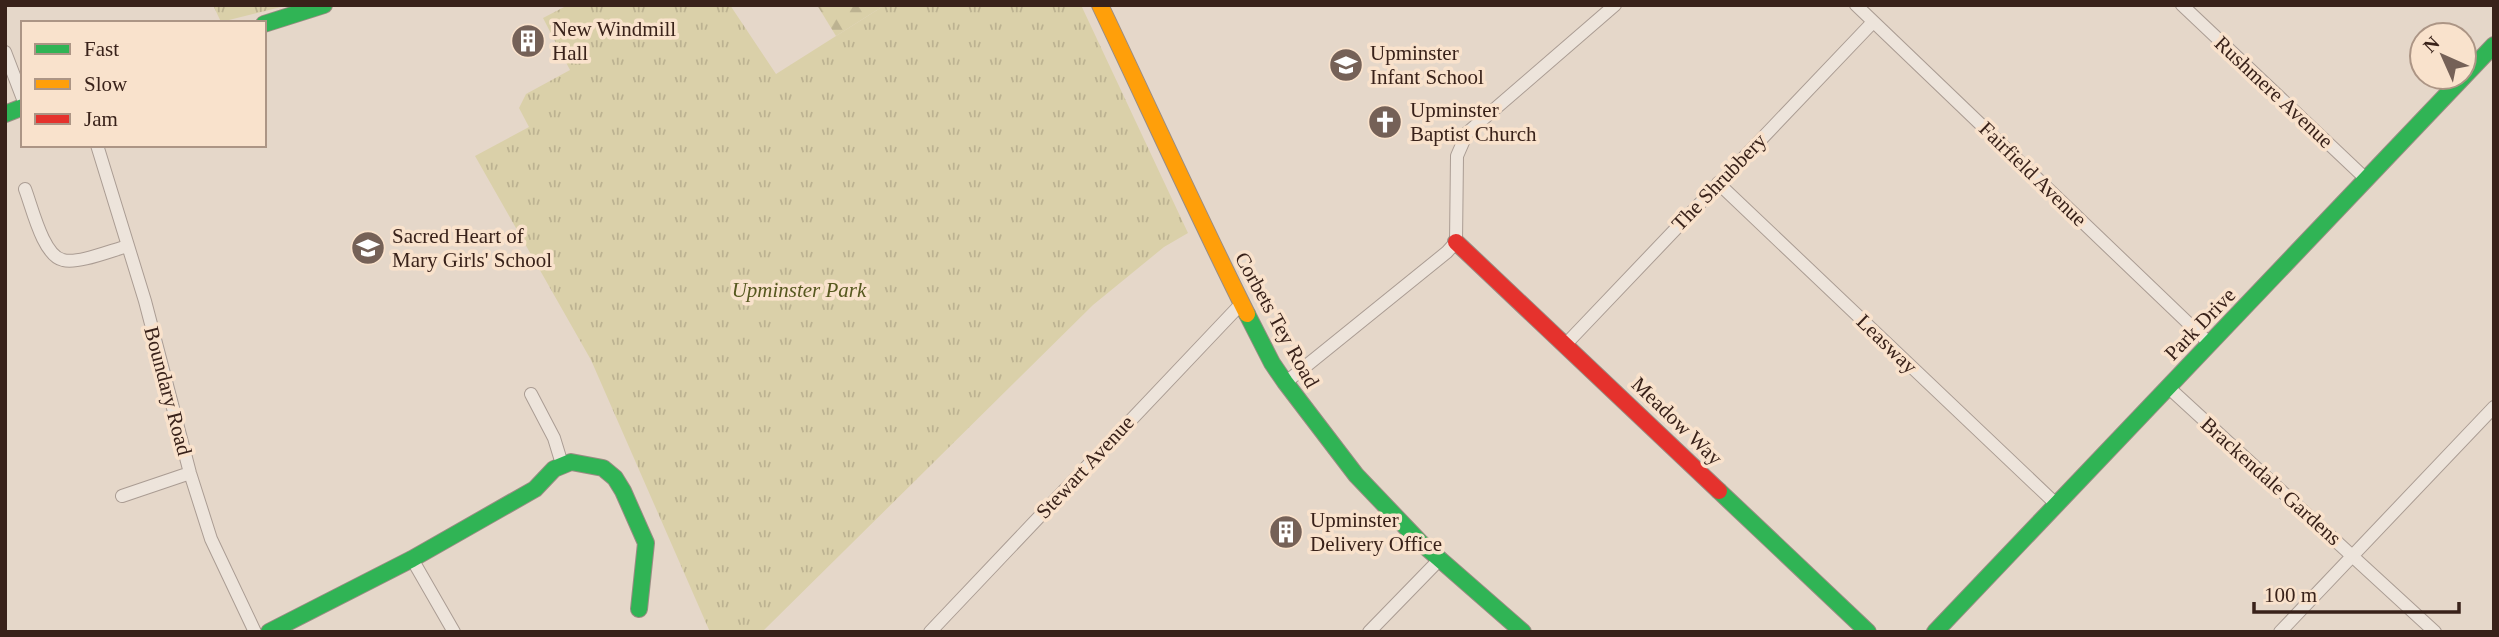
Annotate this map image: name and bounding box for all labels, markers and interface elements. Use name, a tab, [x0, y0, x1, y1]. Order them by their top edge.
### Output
place label: New Windmill Hall	[552, 17, 676, 65]
legend	[21, 21, 266, 147]
north arrow	[2408, 21, 2478, 91]
building icon: New Windmill Hall	[509, 22, 547, 60]
street label: Rushmere Avenue	[2210, 31, 2338, 153]
text: N	[2419, 32, 2444, 57]
text: Fast	[84, 37, 119, 61]
place label: Upminster Infant School	[1370, 41, 1484, 89]
school or university icon: Upminster Infant School	[1327, 46, 1365, 84]
text: Slow	[84, 72, 128, 96]
place label: Upminster Baptist Church	[1410, 98, 1537, 146]
church icon: Upminster Baptist Church	[1366, 103, 1404, 141]
text: Jam	[84, 107, 118, 131]
street label: Fairfield Avenue	[1974, 117, 2092, 231]
street label: The Shrubbery	[1667, 128, 1772, 235]
place label: Sacred Heart of Mary Girls' School	[392, 224, 552, 272]
school or university icon: Sacred Heart of Mary Girls' School	[349, 229, 387, 267]
street label: Corbets Tey Road	[1230, 248, 1324, 392]
park label: Upminster Park	[732, 278, 867, 302]
street label: Park Drive	[2160, 283, 2240, 365]
street label: Leasway	[1852, 309, 1923, 379]
street label: Boundary Road	[139, 324, 197, 459]
street label: Meadow Way	[1627, 372, 1728, 470]
street label: Stewart Avenue	[1031, 411, 1139, 523]
street label: Brackendale Gardens	[2196, 412, 2346, 550]
place label: Upminster Delivery Office	[1310, 508, 1442, 556]
building icon: Upminster Delivery Office	[1267, 513, 1305, 551]
scale bar	[2254, 570, 2459, 614]
text: 100 m	[2264, 583, 2317, 607]

